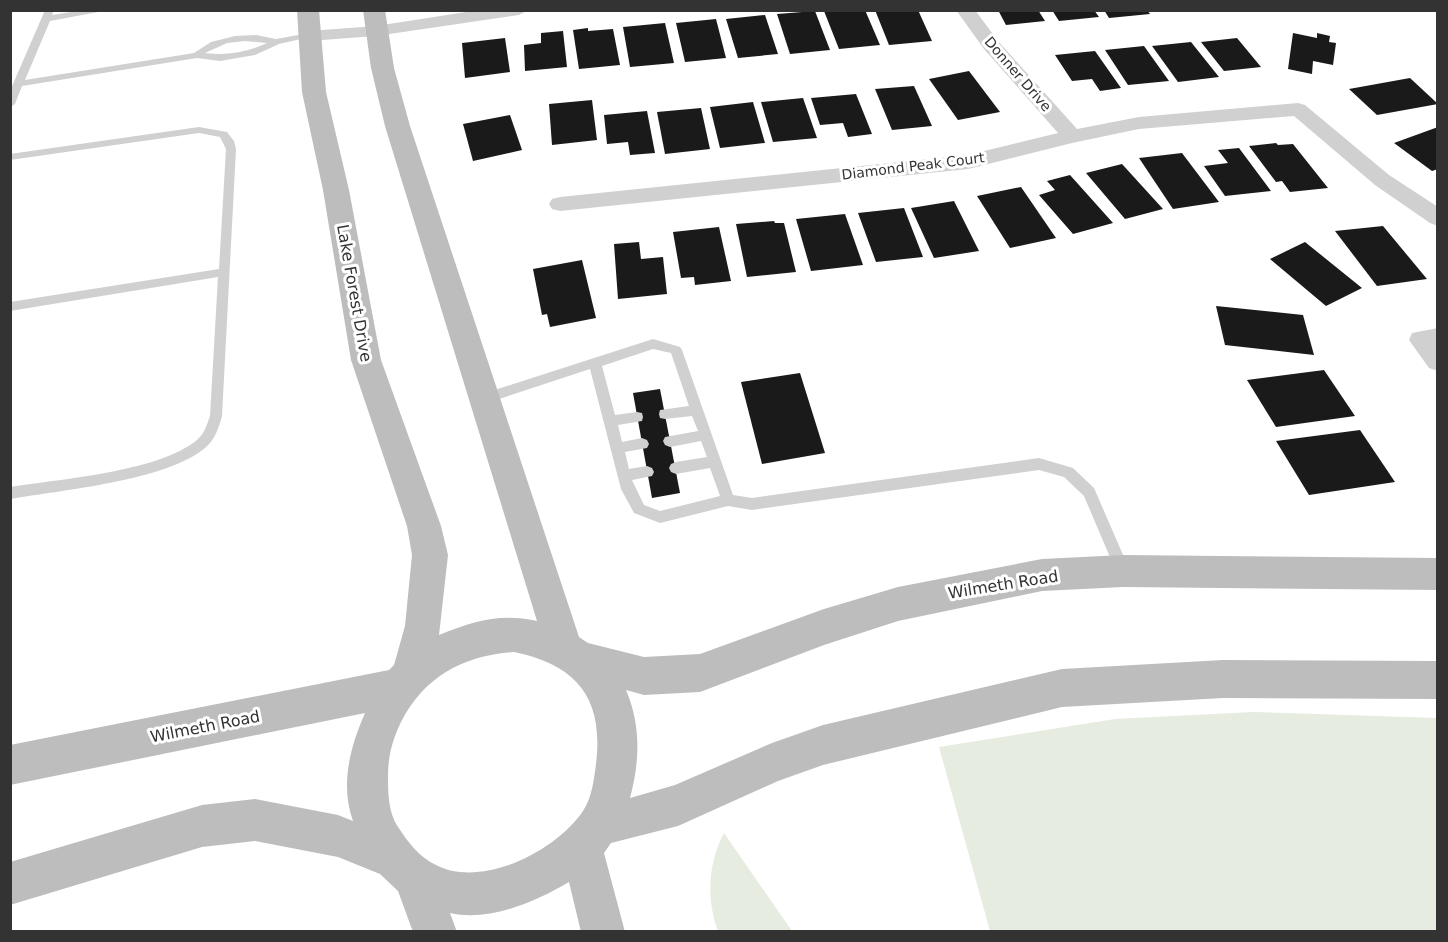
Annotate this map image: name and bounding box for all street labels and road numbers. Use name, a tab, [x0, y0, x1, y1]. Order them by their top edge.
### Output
street label: Donner Drive	[981, 34, 1055, 114]
street label: Diamond Peak Court	[841, 149, 986, 183]
street label: Lake Forest Drive	[333, 223, 376, 363]
street label: Wilmeth Road	[947, 566, 1060, 603]
street label: Wilmeth Road	[149, 707, 262, 746]

